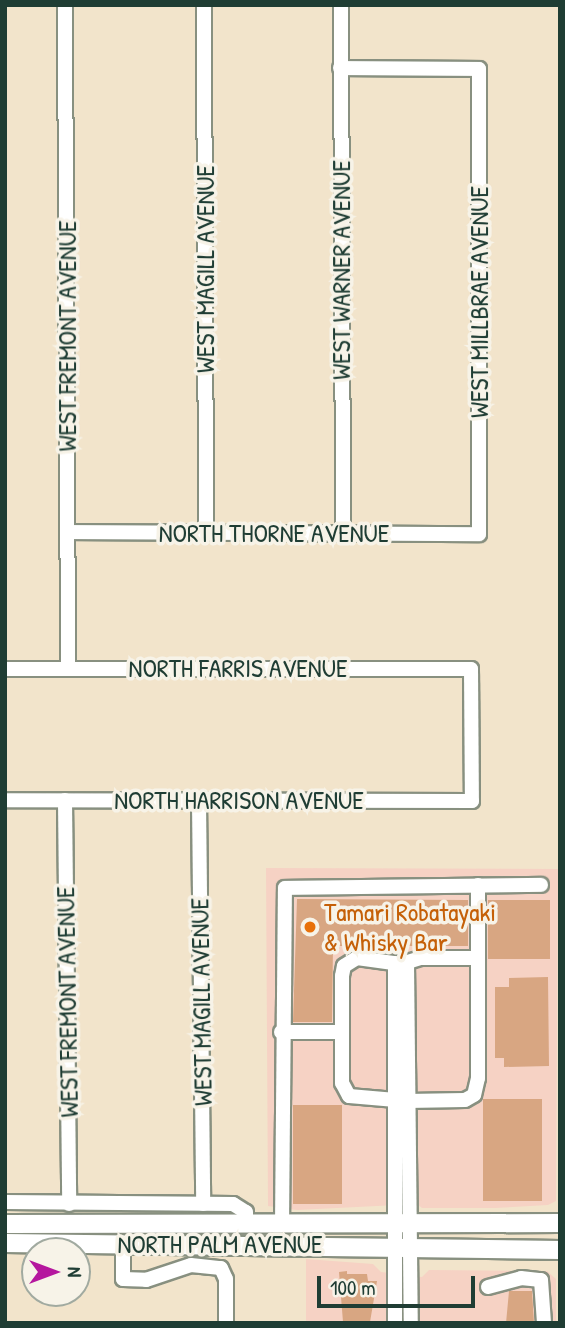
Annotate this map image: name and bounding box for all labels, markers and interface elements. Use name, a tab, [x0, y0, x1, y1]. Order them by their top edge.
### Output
street label: WEST WARNER AVENUE	[325, 160, 357, 380]
street label: WEST MAGILL AVENUE	[189, 165, 221, 373]
street label: WEST MILLBRAE AVENUE	[463, 186, 495, 418]
street label: WEST FREMONT AVENUE	[51, 221, 83, 451]
street label: NORTH THORNE AVENUE	[159, 517, 389, 549]
street label: NORTH FARRIS AVENUE	[129, 652, 347, 684]
street label: NORTH HARRISON AVENUE	[114, 784, 364, 816]
street label: WEST FREMONT AVENUE	[49, 886, 85, 1118]
place label: Tamari Robatayaki & Whisky Bar	[324, 896, 496, 958]
street label: WEST MAGILL AVENUE	[184, 898, 218, 1106]
marker: Tamari Robatayaki & Whisky Bar	[302, 919, 318, 935]
street label: NORTH PALM AVENUE	[117, 1228, 323, 1260]
north arrow	[21, 1237, 91, 1307]
scale bar	[320, 1262, 477, 1306]
text: N	[62, 1267, 88, 1277]
text: 100 m	[330, 1273, 376, 1302]

